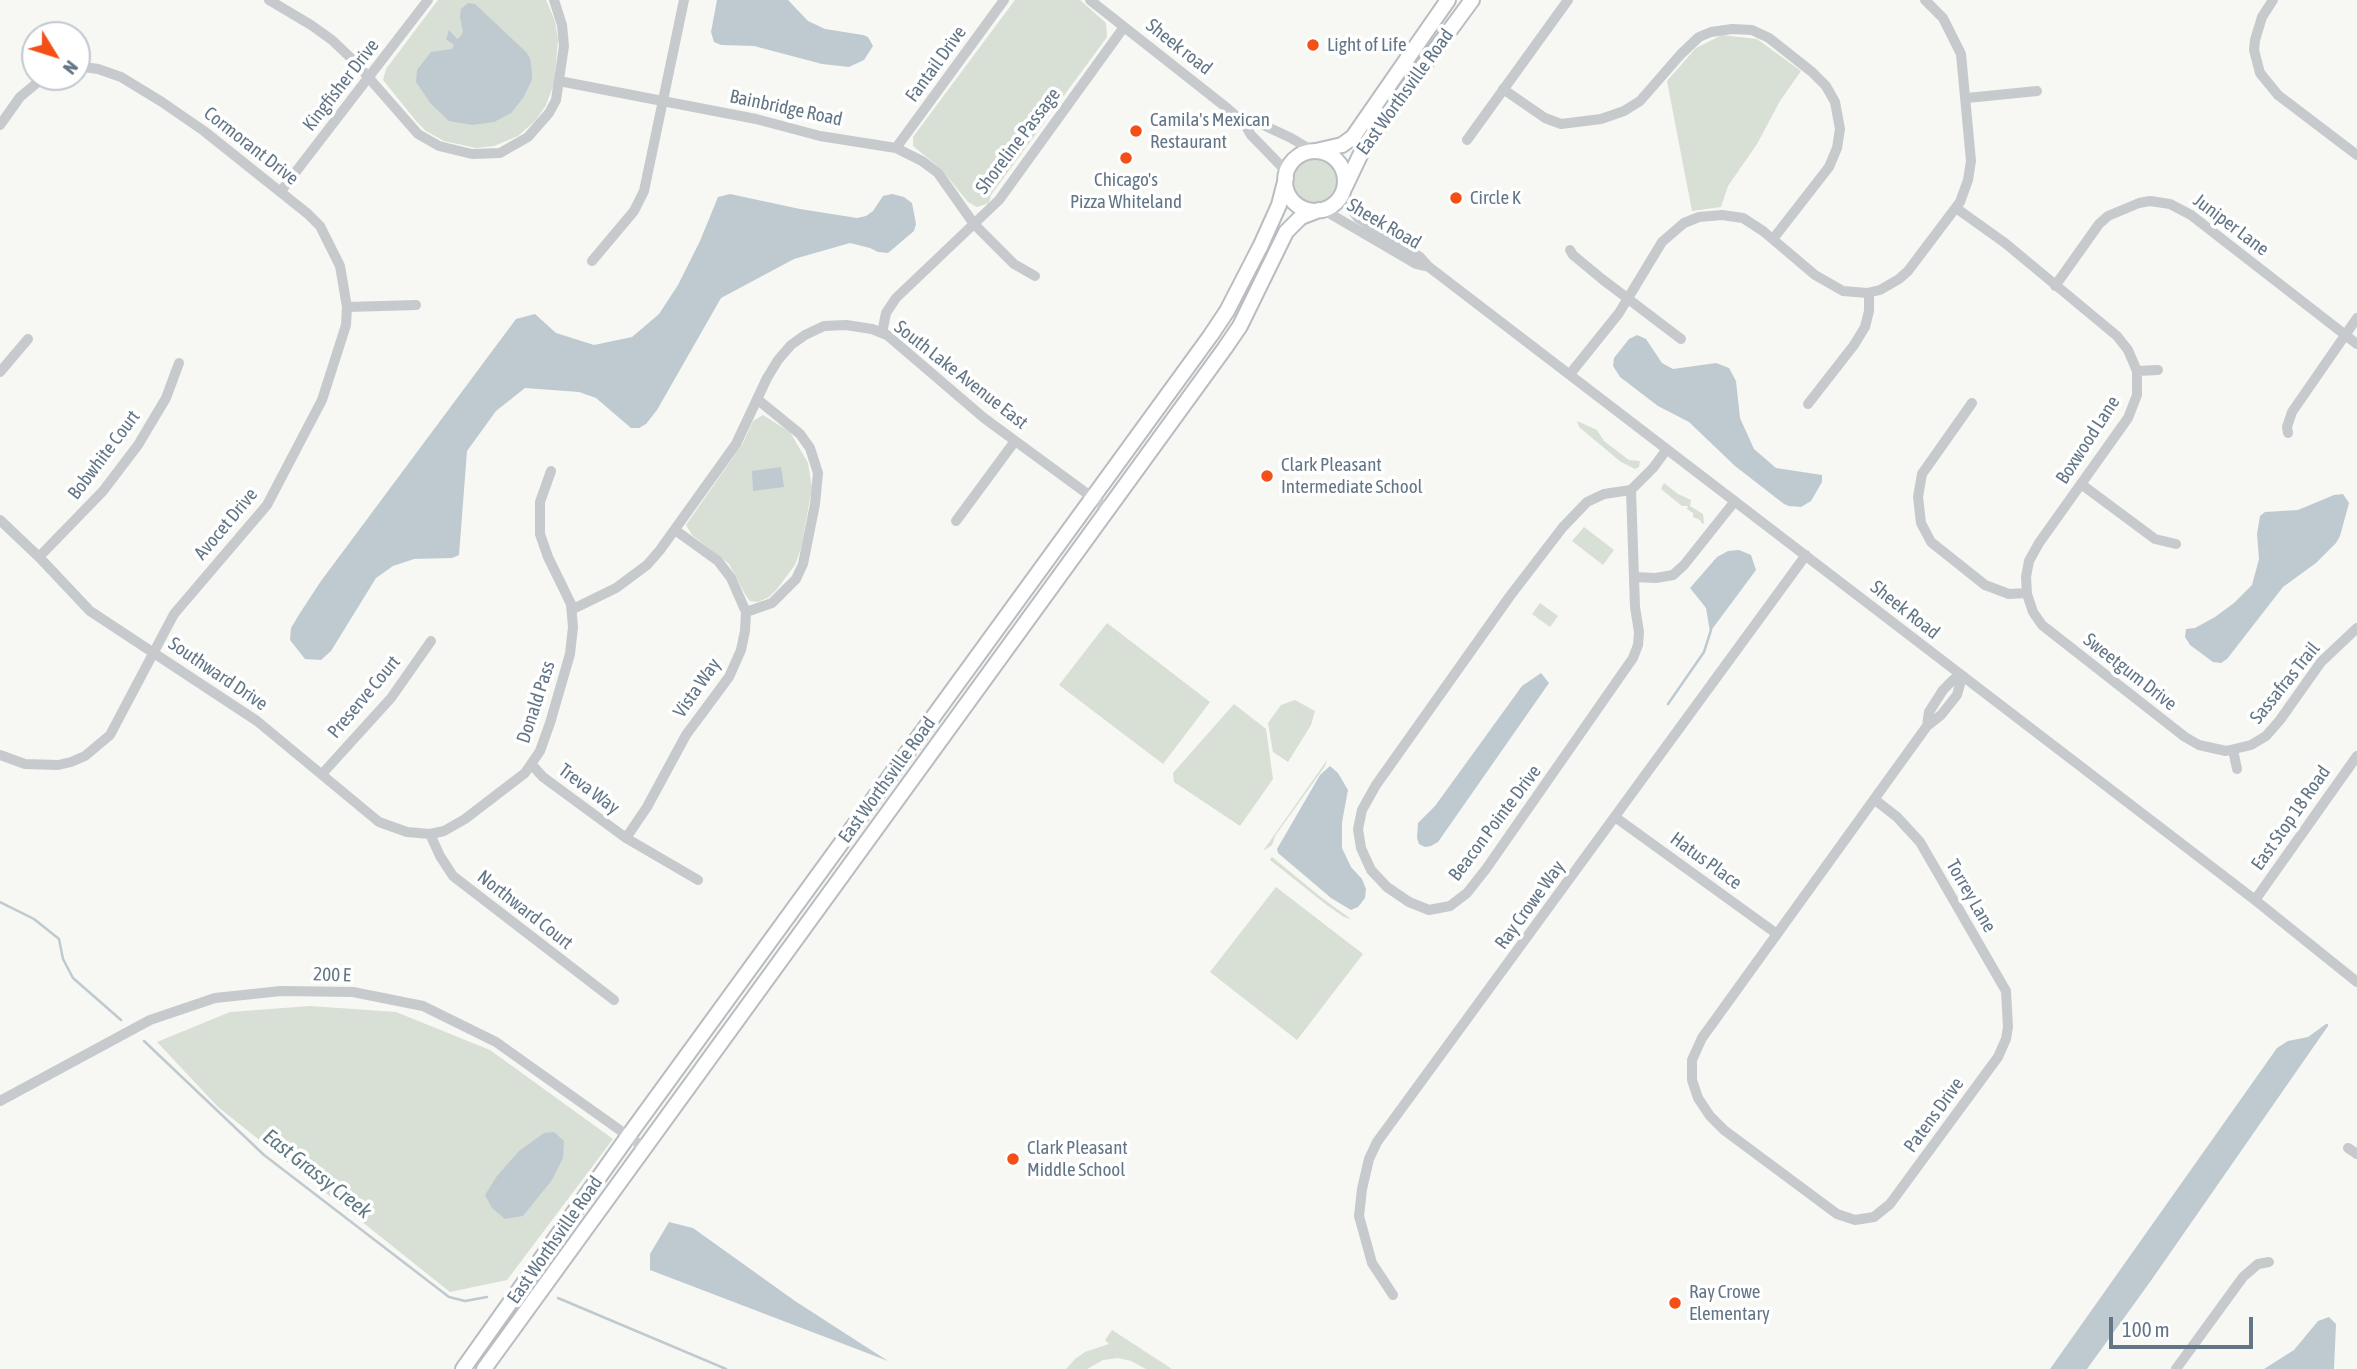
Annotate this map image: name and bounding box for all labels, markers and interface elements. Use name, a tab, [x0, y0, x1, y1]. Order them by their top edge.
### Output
street label: Sheek road	[1141, 14, 1217, 80]
north arrow	[21, 21, 91, 91]
street label: Fantail Drive	[901, 21, 971, 107]
street label: East Worthsville Road	[1352, 25, 1458, 159]
place label: Light of Life	[1327, 34, 1407, 56]
street label: Kingfisher Drive	[298, 35, 384, 135]
marker: Light of Life	[1305, 37, 1321, 53]
text: N	[59, 57, 83, 79]
street label: Shoreline Passage	[971, 84, 1065, 198]
street label: Bainbridge Road	[728, 85, 844, 131]
street label: Cormorant Drive	[199, 102, 303, 190]
place label: Camila's Mexican Restaurant	[1150, 109, 1270, 153]
marker: Camila's Mexican Restaurant	[1128, 123, 1144, 139]
marker: Chicago's Pizza Whiteland	[1118, 150, 1134, 166]
place label: Chicago's Pizza Whiteland	[1070, 169, 1182, 213]
place label: Circle K	[1470, 187, 1521, 209]
street label: Juniper Lane	[2189, 189, 2273, 261]
marker: Circle K	[1448, 190, 1464, 206]
street label: Sheek Road	[1343, 194, 1425, 254]
street label: South Lake Avenue East	[890, 316, 1032, 434]
street label: Boxwood Lane	[2051, 392, 2125, 488]
street label: Bobwhite Court	[63, 406, 145, 504]
place label: Clark Pleasant Intermediate School	[1281, 454, 1423, 498]
marker: Clark Pleasant Intermediate School	[1259, 468, 1275, 484]
street label: Avocet Drive	[189, 484, 263, 564]
street label: Sheek Road	[1866, 576, 1944, 644]
street label: Sweetgum Drive	[2079, 629, 2181, 715]
street label: Southward Drive	[164, 632, 272, 716]
street label: Sassafras Trail	[2245, 638, 2325, 728]
street label: Preserve Court	[323, 651, 405, 743]
street label: Vista Way	[668, 654, 726, 722]
street label: Donald Pass	[512, 658, 560, 746]
street label: East Worthsville Road	[834, 713, 940, 847]
street label: Treva Way	[554, 759, 624, 819]
street label: Beacon Pointe Drive	[1444, 761, 1546, 885]
street label: East Stop 18 Road	[2247, 761, 2335, 875]
street label: Hatus Place	[1666, 827, 1746, 895]
street label: Ray Crowe Way	[1490, 856, 1570, 954]
street label: Torrey Lane	[1941, 856, 2001, 936]
street label: Northward Court	[473, 866, 577, 954]
street label: 200 E	[313, 963, 351, 987]
street label: Patens Drive	[1899, 1073, 1969, 1157]
water label: East Grassy Creek	[258, 1124, 376, 1224]
place label: Clark Pleasant Middle School	[1027, 1137, 1128, 1181]
marker: Clark Pleasant Middle School	[1005, 1151, 1021, 1167]
street label: East Worthsville Road	[503, 1172, 607, 1308]
place label: Ray Crowe Elementary	[1689, 1281, 1770, 1325]
marker: Ray Crowe Elementary	[1667, 1295, 1683, 1311]
scale bar	[2112, 1302, 2256, 1346]
text: 100 m	[2122, 1317, 2170, 1341]

